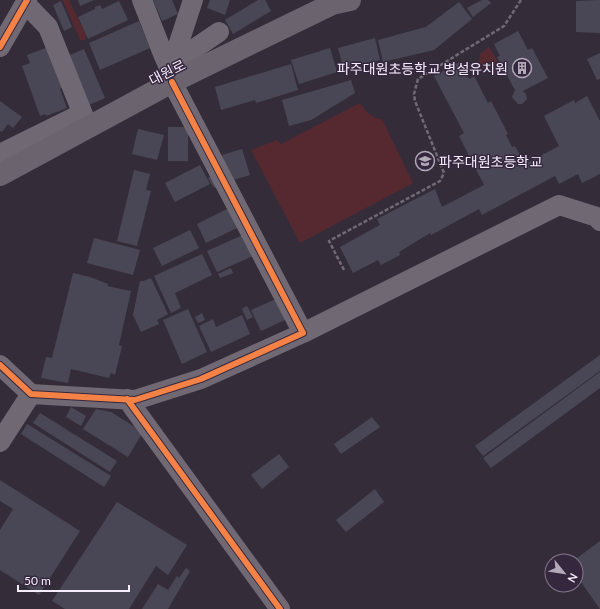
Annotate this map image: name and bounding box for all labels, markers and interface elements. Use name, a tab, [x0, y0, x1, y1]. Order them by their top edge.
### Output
street label: 대원로	[146, 56, 188, 88]
building icon: 파주대원초등학교 병설유치원	[511, 57, 533, 79]
place label: 파주대원초등학교 병설유치원	[337, 60, 508, 77]
school or university icon: 파주대원초등학교	[414, 150, 436, 172]
place label: 파주대원초등학교	[439, 153, 542, 170]
north arrow	[544, 553, 584, 593]
scale bar	[18, 567, 129, 593]
text: N	[565, 571, 581, 585]
text: 50 m	[24, 573, 51, 588]

